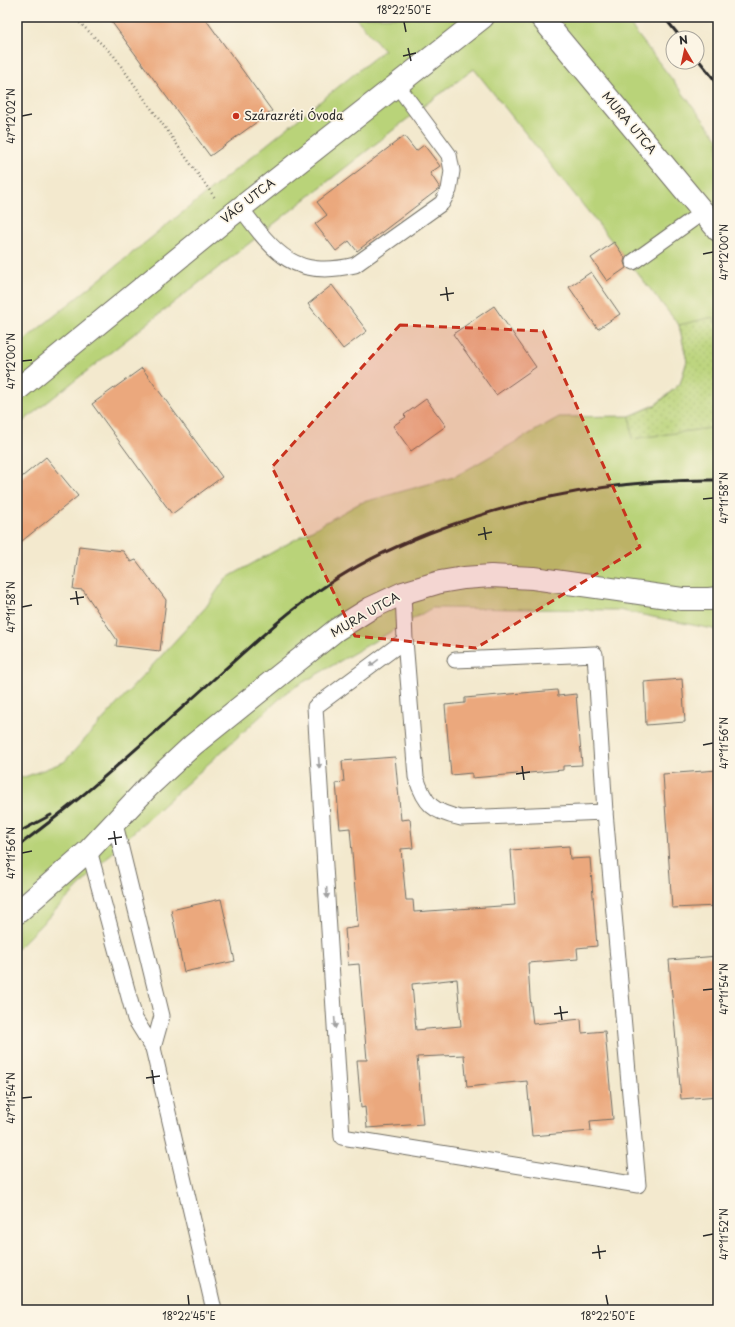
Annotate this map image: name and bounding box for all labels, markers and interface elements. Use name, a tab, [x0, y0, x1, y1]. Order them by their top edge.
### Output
text: 18°22'50"E	[377, 2, 431, 17]
north arrow	[665, 30, 705, 70]
text: N	[678, 31, 689, 49]
street label: MURA UTCA	[598, 87, 661, 158]
text: 47°12'02"N	[3, 88, 18, 144]
place label: Szárazréti Óvoda	[244, 106, 344, 124]
marker: Szárazréti Óvoda	[231, 111, 241, 121]
street label: VÁG UTCA	[216, 173, 278, 227]
text: 47°12'00"N	[716, 224, 731, 280]
text: 47°12'00"N	[3, 333, 18, 389]
text: 47°11'58"N	[716, 472, 731, 524]
text: 47°11'58"N	[3, 581, 18, 633]
street label: MURA UTCA	[327, 587, 402, 641]
one-way arrow	[368, 659, 379, 667]
text: 47°11'56"N	[716, 717, 731, 769]
one-way arrow	[315, 757, 322, 769]
text: 47°11'56"N	[3, 827, 18, 879]
one-way arrow	[323, 887, 330, 899]
text: 47°11'54"N	[716, 963, 731, 1015]
one-way arrow	[332, 1017, 339, 1029]
text: 47°11'54"N	[3, 1072, 18, 1124]
text: 47°11'52"N	[716, 1208, 731, 1260]
text: 18°22'45"E	[162, 1308, 216, 1323]
text: 18°22'50"E	[581, 1308, 635, 1323]

